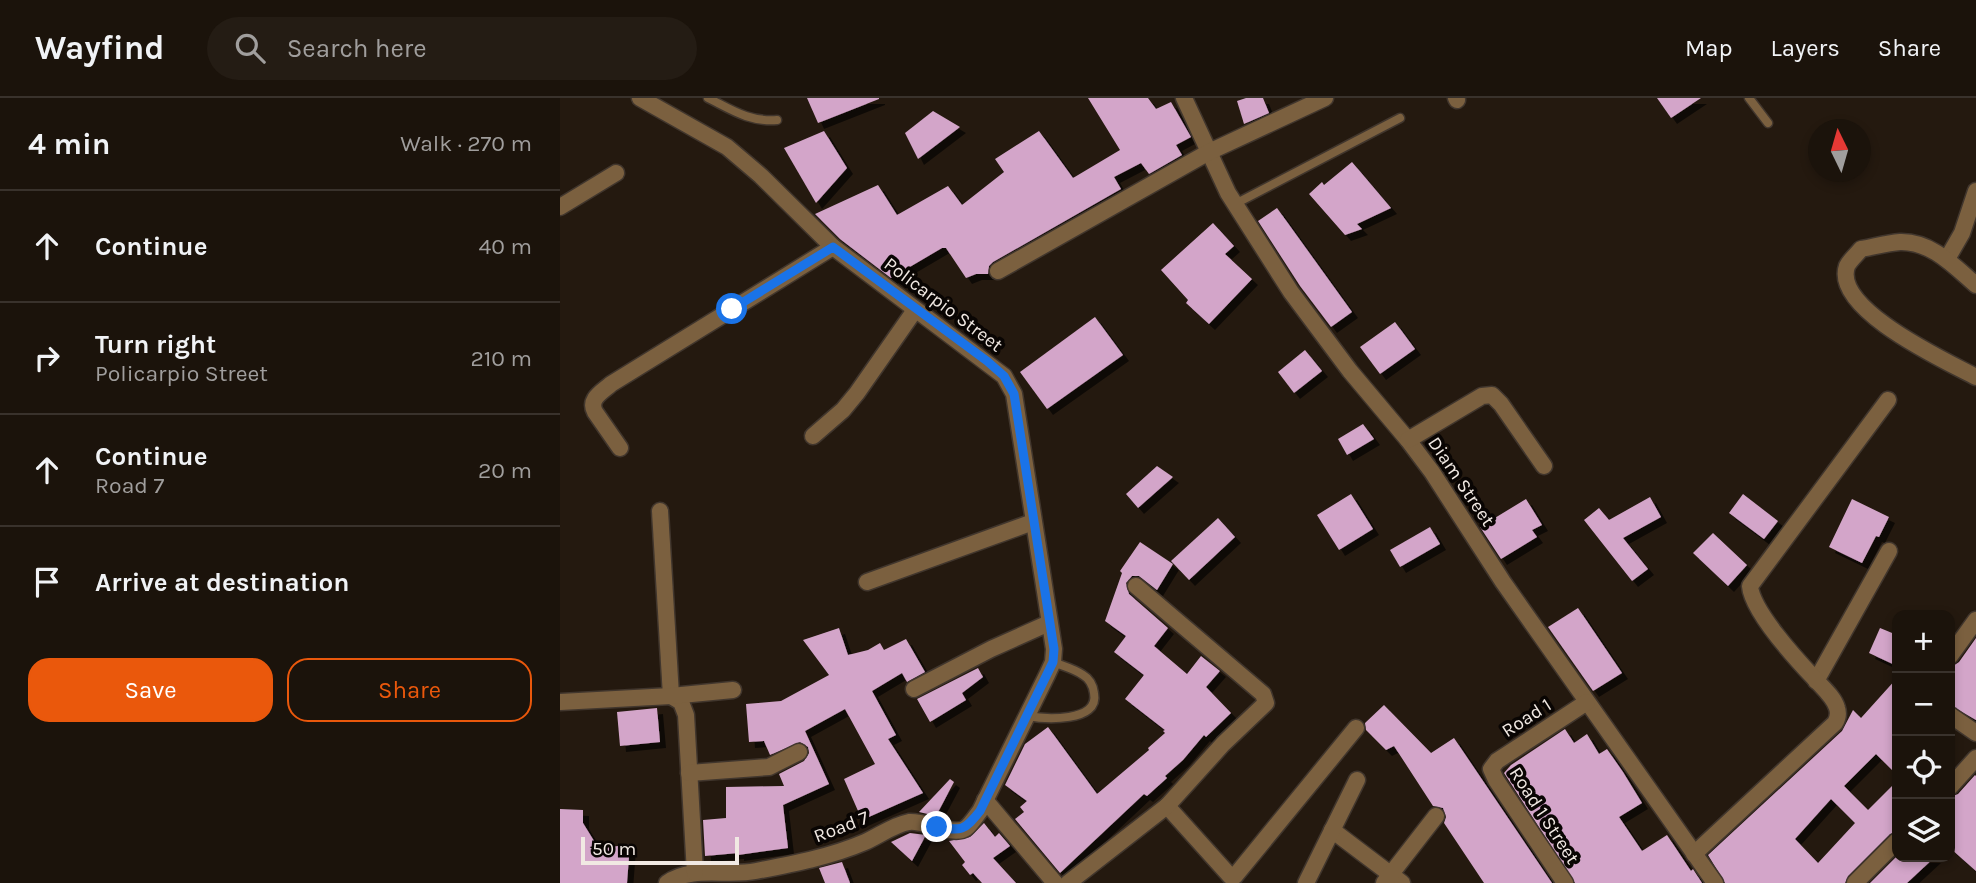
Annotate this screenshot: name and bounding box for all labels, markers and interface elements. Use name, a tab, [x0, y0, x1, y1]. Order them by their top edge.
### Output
search box	[207, 17, 697, 80]
text: Wayfind	[35, 29, 165, 67]
icon: search	[231, 29, 269, 67]
text: Search here	[287, 33, 426, 64]
text: Map	[1685, 34, 1733, 62]
text: Layers	[1771, 34, 1840, 62]
text: Share	[1878, 34, 1941, 62]
north arrow	[1808, 119, 1871, 182]
text: 4 min	[28, 126, 110, 162]
text: Walk · 270 m	[400, 130, 532, 157]
icon: ahead	[28, 227, 66, 265]
text: Continue	[95, 231, 207, 262]
text: 40 m	[479, 233, 532, 260]
street label: Policarpio Street	[880, 253, 1007, 357]
route start	[716, 293, 747, 324]
text: Turn right	[95, 329, 216, 360]
icon: right	[28, 339, 66, 377]
text: 210 m	[470, 345, 532, 372]
text: Policarpio Street	[95, 360, 268, 387]
street label: Diam Street	[1423, 433, 1499, 530]
text: Continue	[95, 441, 207, 472]
icon: ahead	[28, 451, 66, 489]
text: 20 m	[478, 457, 532, 484]
text: Road 7	[95, 472, 164, 499]
icon: arrive	[28, 563, 66, 601]
text: Arrive at destination	[95, 567, 349, 598]
map controls	[1892, 610, 1955, 862]
button: +	[1892, 610, 1955, 673]
button: Save	[28, 658, 273, 722]
button: Share	[287, 658, 532, 722]
button: −	[1892, 673, 1955, 736]
street label: Road 1	[1498, 694, 1555, 742]
button: locate	[1892, 736, 1955, 799]
street label: Road 1 Street	[1505, 763, 1584, 868]
button: layers	[1892, 799, 1955, 862]
street label: Road 7	[811, 806, 872, 847]
route end	[921, 811, 952, 842]
scale bar	[581, 834, 738, 866]
text: 50 m	[592, 838, 636, 860]

